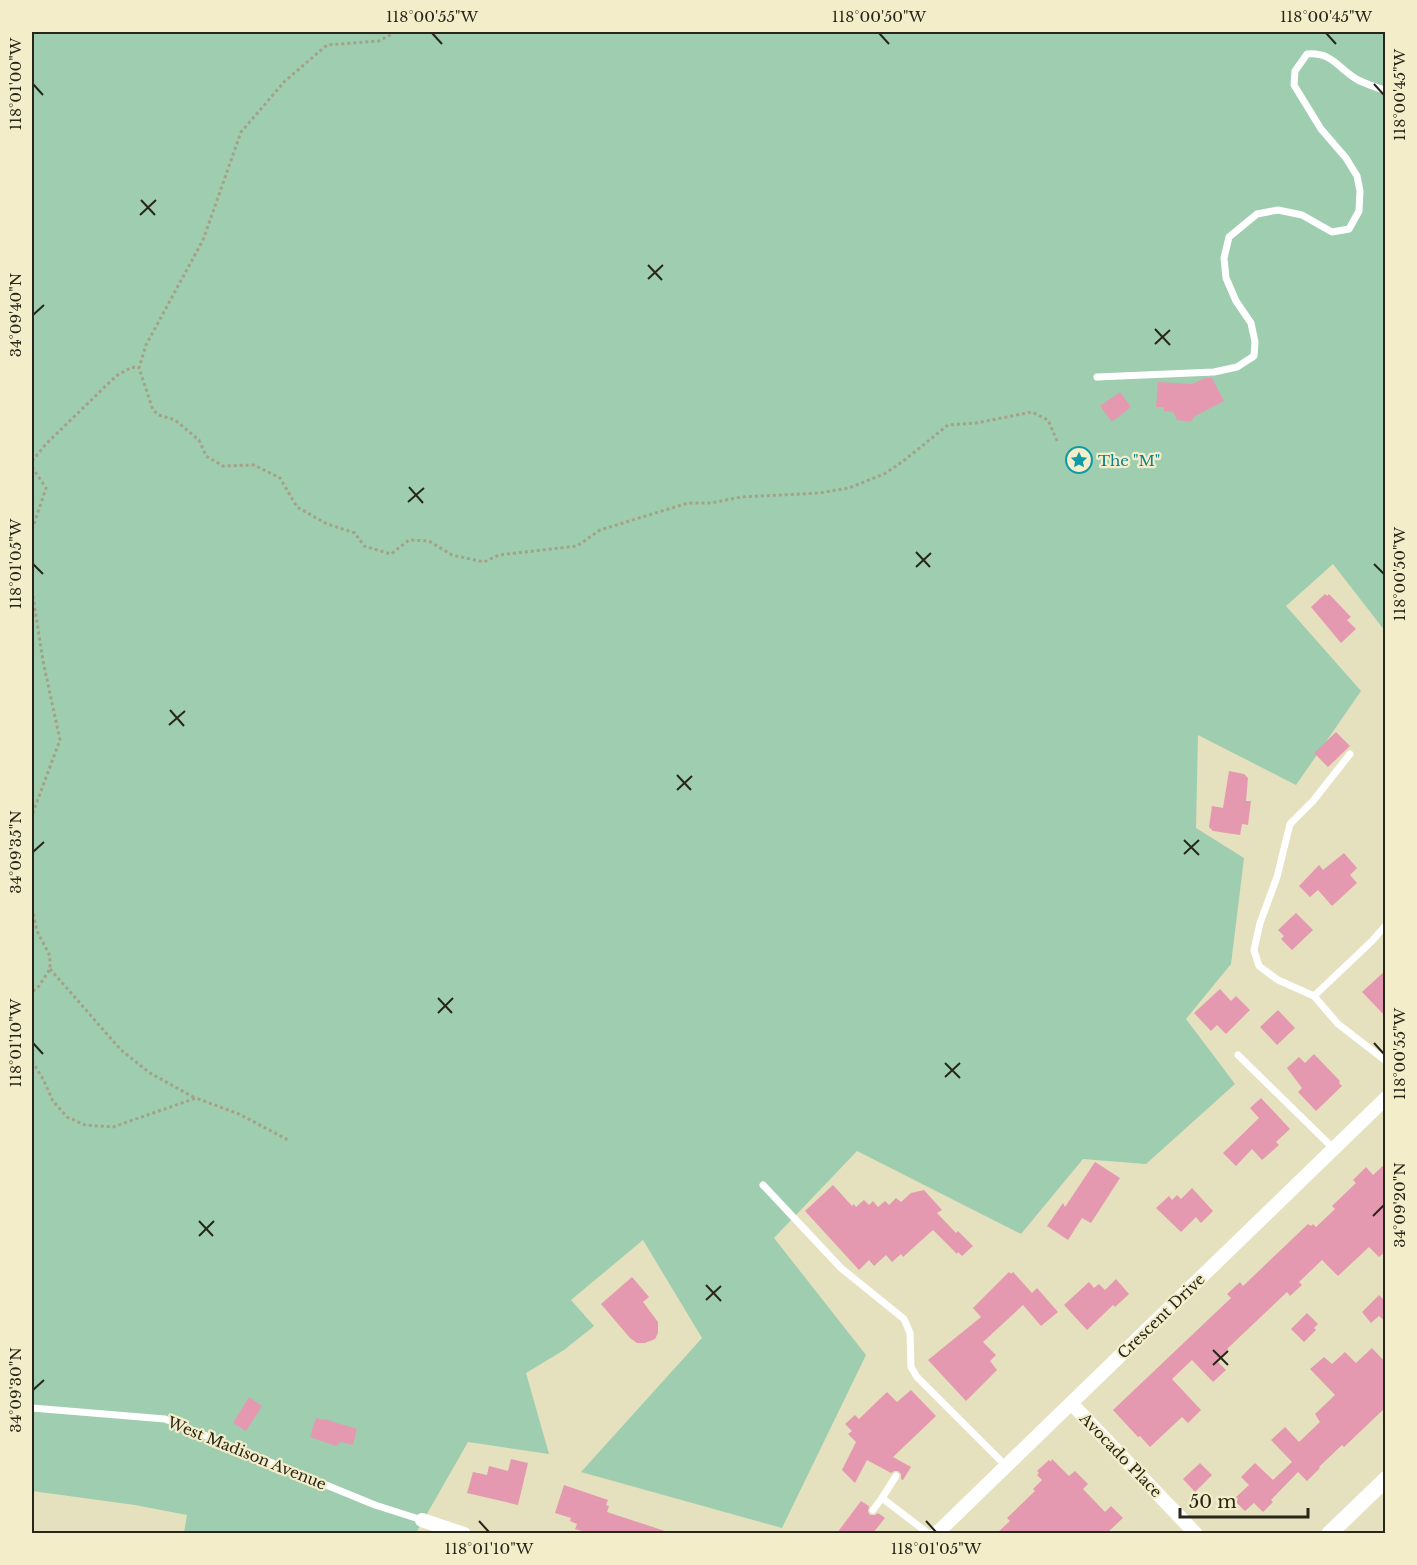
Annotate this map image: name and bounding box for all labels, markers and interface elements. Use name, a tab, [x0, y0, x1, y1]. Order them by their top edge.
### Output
text: 118°00'55"W	[386, 7, 478, 26]
text: 118°00'50"W	[832, 7, 927, 26]
text: 118°00'45"W	[1280, 7, 1372, 26]
text: 118°01'00"W	[6, 37, 25, 130]
text: 118°00'45"W	[1390, 49, 1409, 141]
text: 34°09'40"N	[6, 273, 25, 357]
place icon: The "M"	[1064, 445, 1094, 475]
place label: The "M"	[1098, 451, 1160, 470]
text: 118°01'05"W	[6, 518, 25, 609]
text: 118°00'50"W	[1390, 526, 1409, 621]
text: 34°09'35"N	[6, 810, 25, 894]
text: 118°01'10"W	[6, 998, 25, 1087]
text: 118°00'55"W	[1390, 1008, 1409, 1100]
text: 34°09'20"N	[1390, 1162, 1409, 1248]
street label: Crescent Drive	[1113, 1269, 1209, 1363]
text: 34°09'30"N	[6, 1347, 25, 1433]
street label: Avocado Place	[1075, 1408, 1166, 1501]
street label: West Madison Avenue	[164, 1412, 329, 1494]
scale bar	[1180, 1481, 1308, 1519]
text: 50 m	[1189, 1491, 1237, 1513]
text: 118°01'10"W	[445, 1539, 534, 1558]
text: 118°01'05"W	[891, 1539, 982, 1558]

